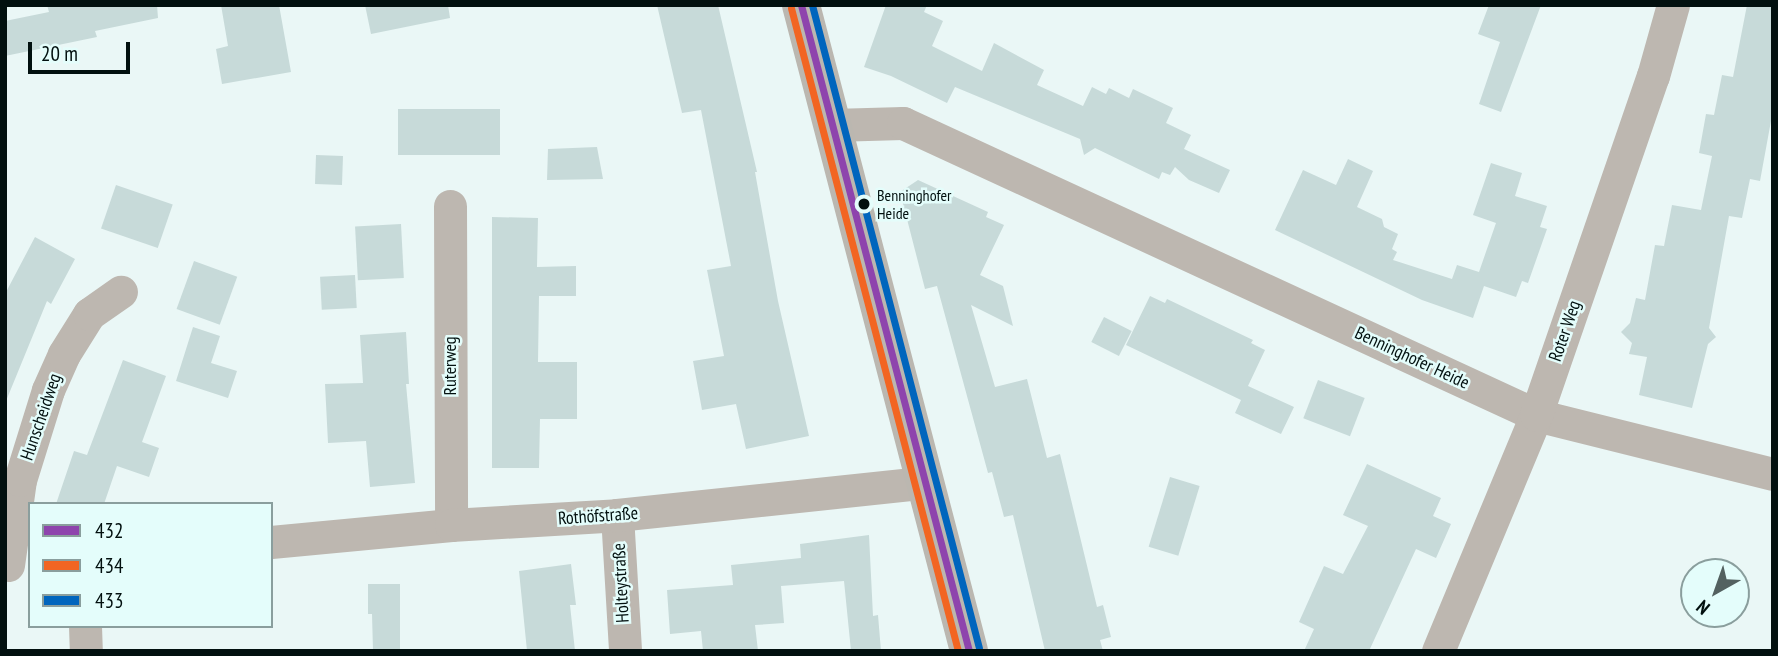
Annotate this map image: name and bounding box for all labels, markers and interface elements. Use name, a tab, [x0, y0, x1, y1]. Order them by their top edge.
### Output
scale bar	[32, 28, 133, 72]
text: 20 m	[41, 40, 78, 67]
place label: Benninghofer Heide	[877, 185, 951, 223]
marker: Benninghofer Heide	[857, 197, 871, 211]
street label: Roter Weg	[1544, 298, 1586, 364]
street label: Benninghofer Heide	[1351, 322, 1473, 394]
street label: Ruterweg	[439, 336, 461, 396]
street label: Hunscheidweg	[16, 371, 66, 463]
legend	[28, 502, 273, 628]
street label: Rothöfstraße	[557, 502, 639, 530]
text: 432	[95, 517, 123, 544]
street label: Holteystraße	[608, 543, 634, 623]
text: 434	[95, 552, 123, 579]
north arrow	[1680, 558, 1750, 628]
text: 433	[95, 587, 123, 614]
text: N	[1691, 595, 1714, 620]

